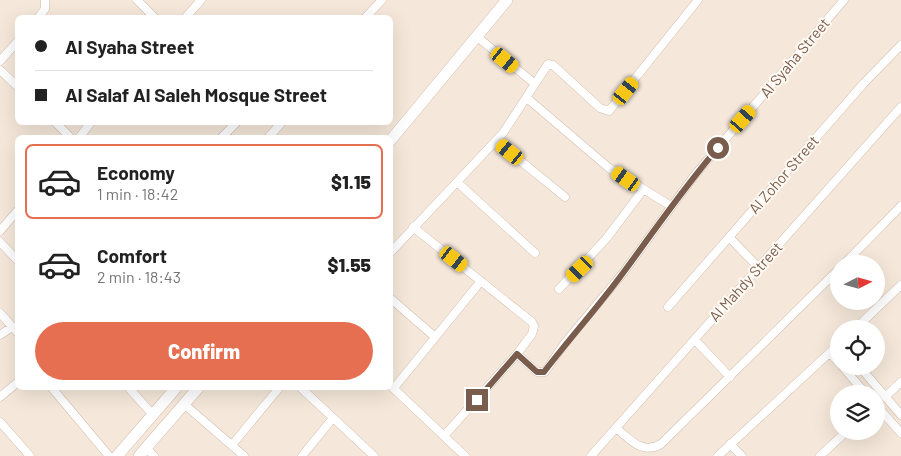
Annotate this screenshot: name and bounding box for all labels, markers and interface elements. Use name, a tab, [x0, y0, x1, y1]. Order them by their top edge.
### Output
street label: Al Syaha Street	[756, 14, 833, 101]
text: Al Syaha Street	[65, 35, 194, 58]
car	[488, 45, 521, 75]
car	[610, 75, 641, 107]
text: Al Salaf Al Saleh Mosque Street	[65, 83, 327, 106]
car	[727, 103, 758, 135]
street label: Al Zohor Street	[744, 132, 822, 217]
car	[493, 137, 526, 167]
route start	[707, 137, 729, 159]
icon: car	[37, 159, 82, 204]
text: Economy	[97, 161, 175, 184]
car	[609, 164, 642, 194]
text: $1.15	[331, 170, 371, 193]
text: 1 min · 18:42	[97, 184, 178, 203]
street label: Al Mahdy Street	[705, 238, 786, 325]
icon: car	[37, 242, 82, 287]
text: Comfort	[97, 244, 167, 267]
car	[437, 244, 470, 274]
text: $1.55	[327, 253, 371, 276]
car	[563, 253, 596, 285]
north arrow	[830, 255, 885, 310]
map controls	[830, 255, 885, 440]
text: 2 min · 18:43	[97, 267, 181, 286]
button: locate	[830, 320, 885, 375]
button: Confirm	[35, 322, 373, 380]
button: layers	[830, 385, 885, 440]
route end	[466, 389, 488, 411]

